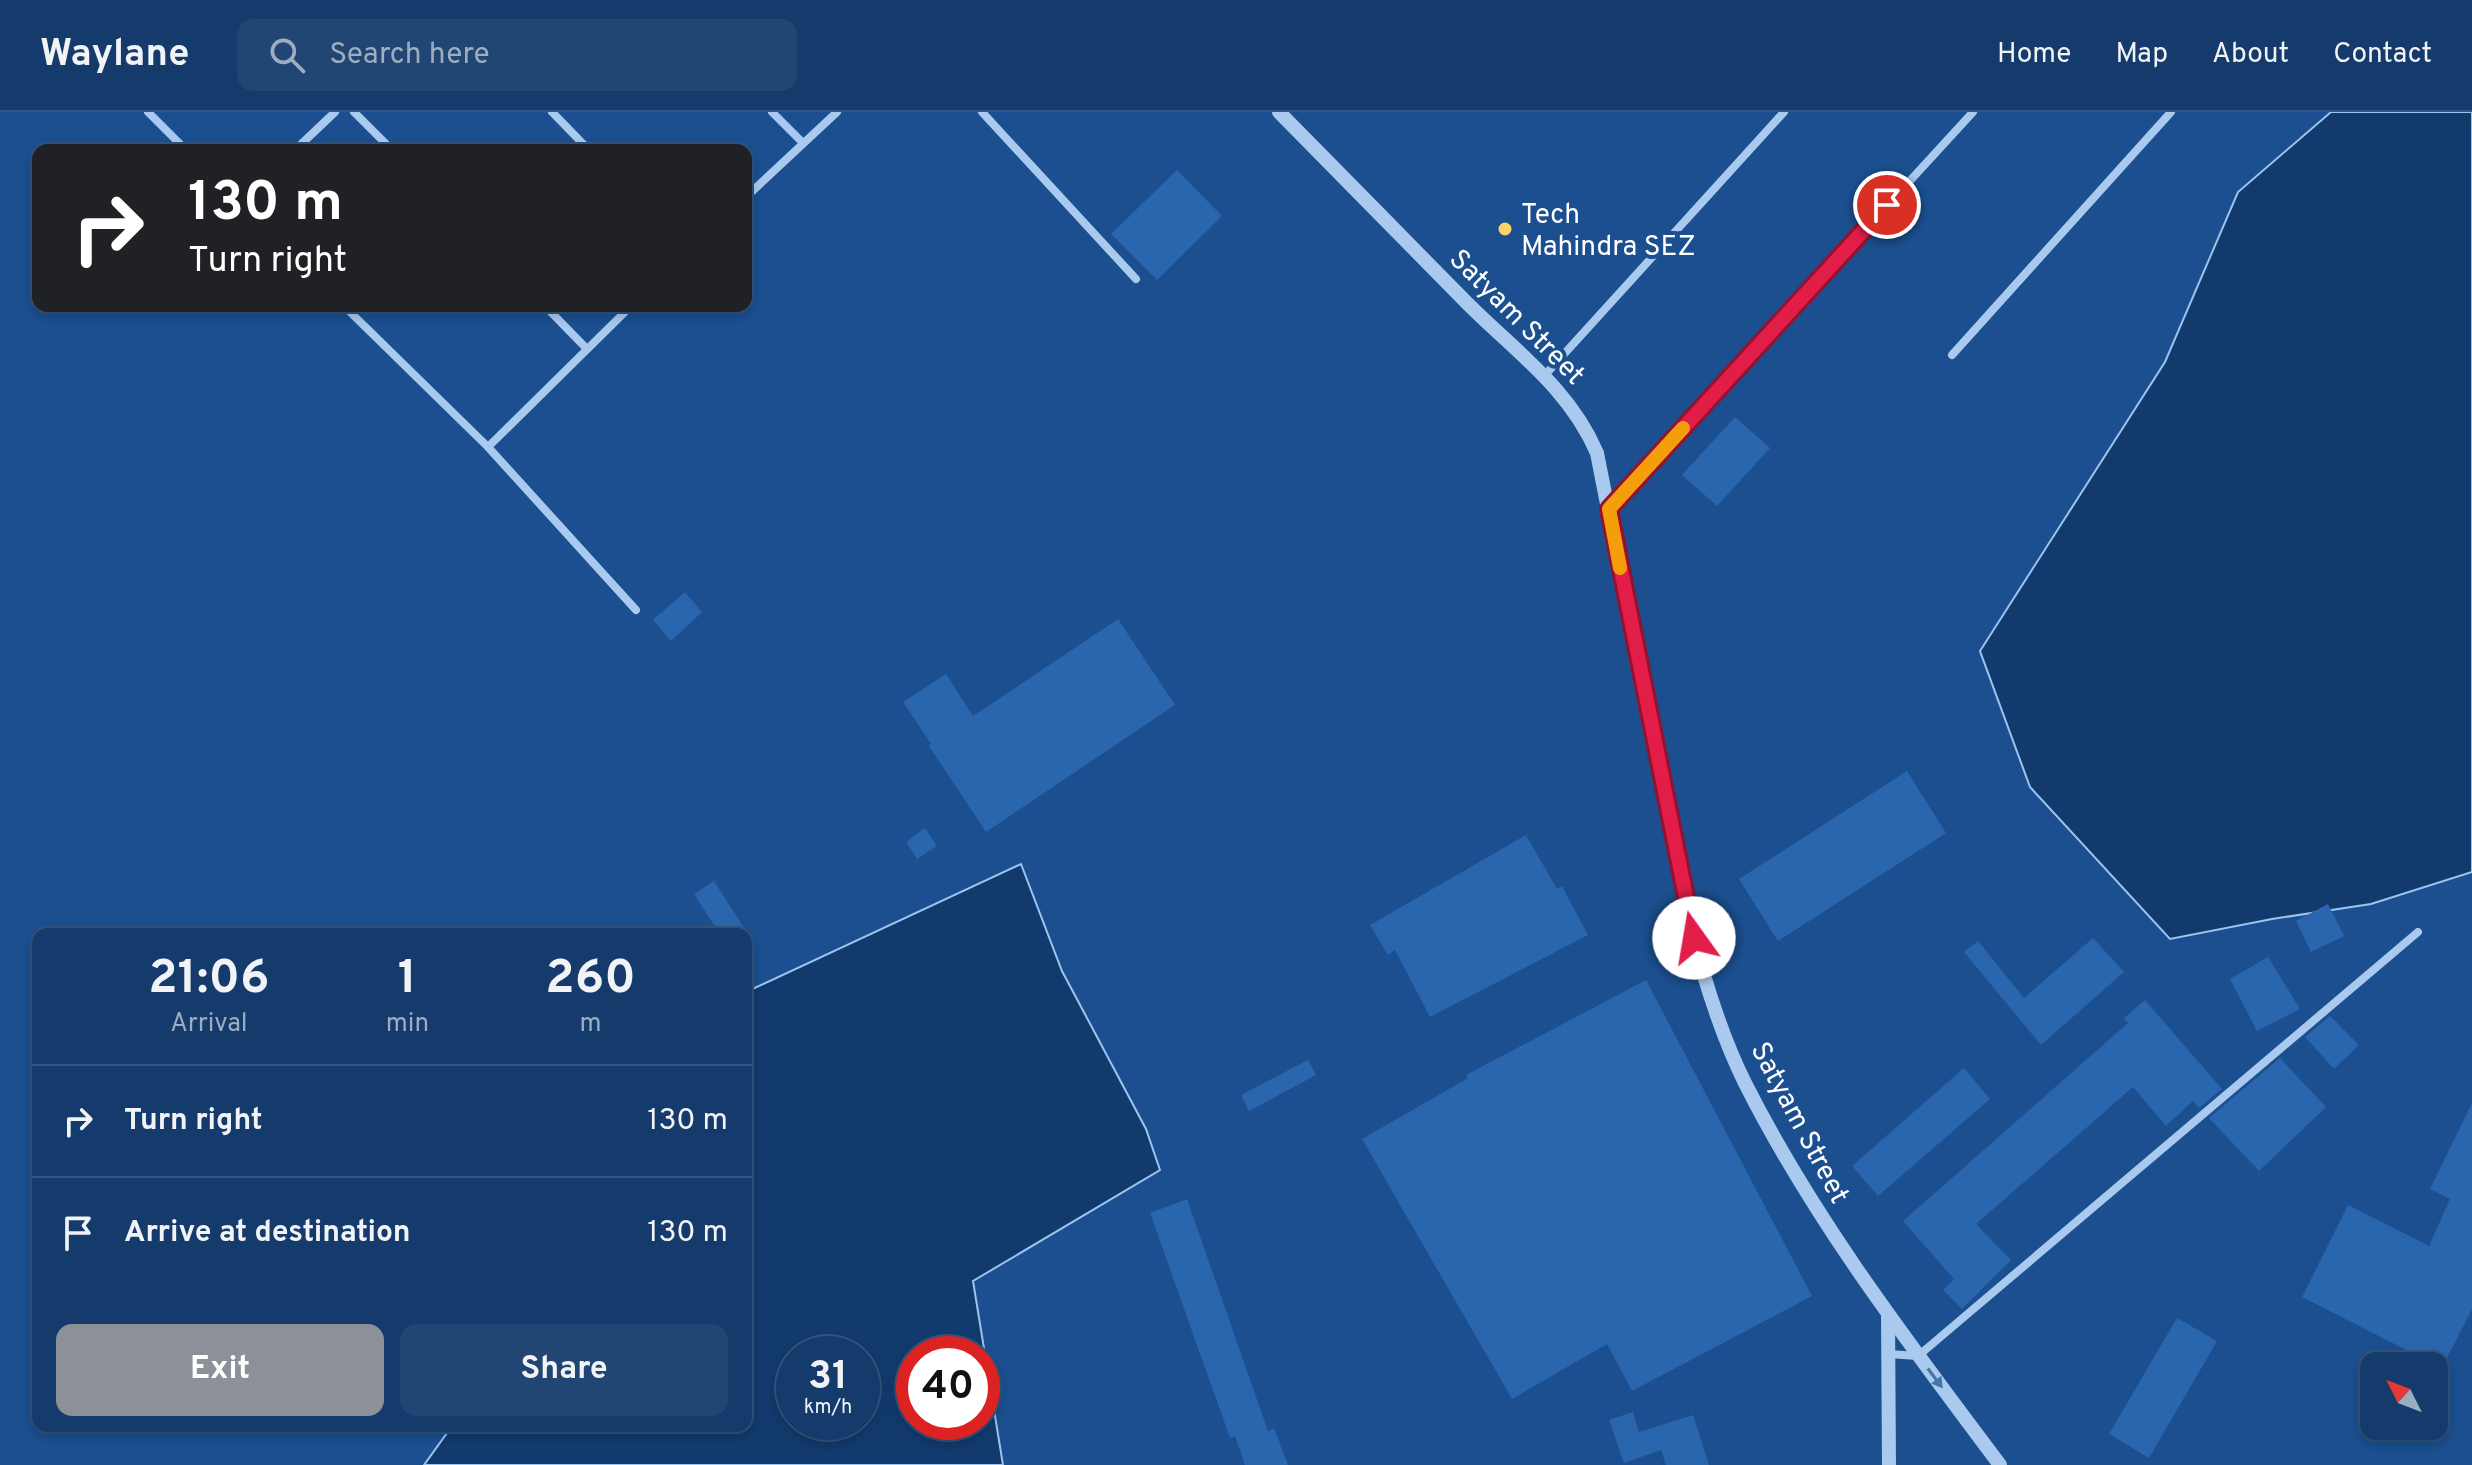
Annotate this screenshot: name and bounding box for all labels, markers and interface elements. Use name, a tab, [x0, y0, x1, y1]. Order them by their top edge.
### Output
search box	[237, 19, 797, 91]
text: Waylane	[40, 31, 189, 80]
icon: search	[265, 33, 309, 77]
text: Search here	[329, 37, 490, 74]
text: Home	[1997, 37, 2071, 73]
text: Map	[2115, 37, 2168, 73]
text: About	[2212, 37, 2289, 73]
text: Contact	[2333, 37, 2432, 73]
text: 130 m	[188, 170, 343, 240]
pin	[1853, 171, 1921, 239]
icon: right	[56, 176, 160, 280]
icon: arrive	[1865, 183, 1909, 227]
place label: Tech Mahindra SEZ	[1521, 198, 1696, 266]
marker: Tech Mahindra SEZ	[1496, 220, 1514, 238]
text: Turn right	[188, 239, 347, 285]
street label: Satyam Street	[1440, 242, 1592, 394]
position arrow	[1652, 896, 1736, 980]
text: 21:06	[148, 950, 270, 1010]
text: 1	[398, 950, 417, 1010]
text: 260	[545, 950, 636, 1010]
text: Arrival	[170, 1008, 248, 1041]
text: min	[386, 1008, 429, 1041]
text: m	[579, 1008, 602, 1041]
street label: Satyam Street	[1741, 1036, 1856, 1210]
icon: right	[56, 1099, 100, 1143]
text: Turn right	[124, 1103, 262, 1140]
text: 130 m	[647, 1103, 728, 1140]
icon: arrive	[56, 1211, 100, 1255]
text: Arrive at destination	[124, 1215, 410, 1252]
text: 130 m	[647, 1215, 728, 1252]
button: Exit	[56, 1324, 384, 1416]
button: Share	[400, 1324, 728, 1416]
speed limit sign: 40	[896, 1336, 1000, 1440]
north arrow	[2360, 1352, 2448, 1440]
map controls	[2360, 1352, 2448, 1440]
text: 31	[808, 1353, 848, 1403]
one-way arrow	[1926, 1368, 1942, 1388]
text: km/h	[804, 1395, 852, 1421]

